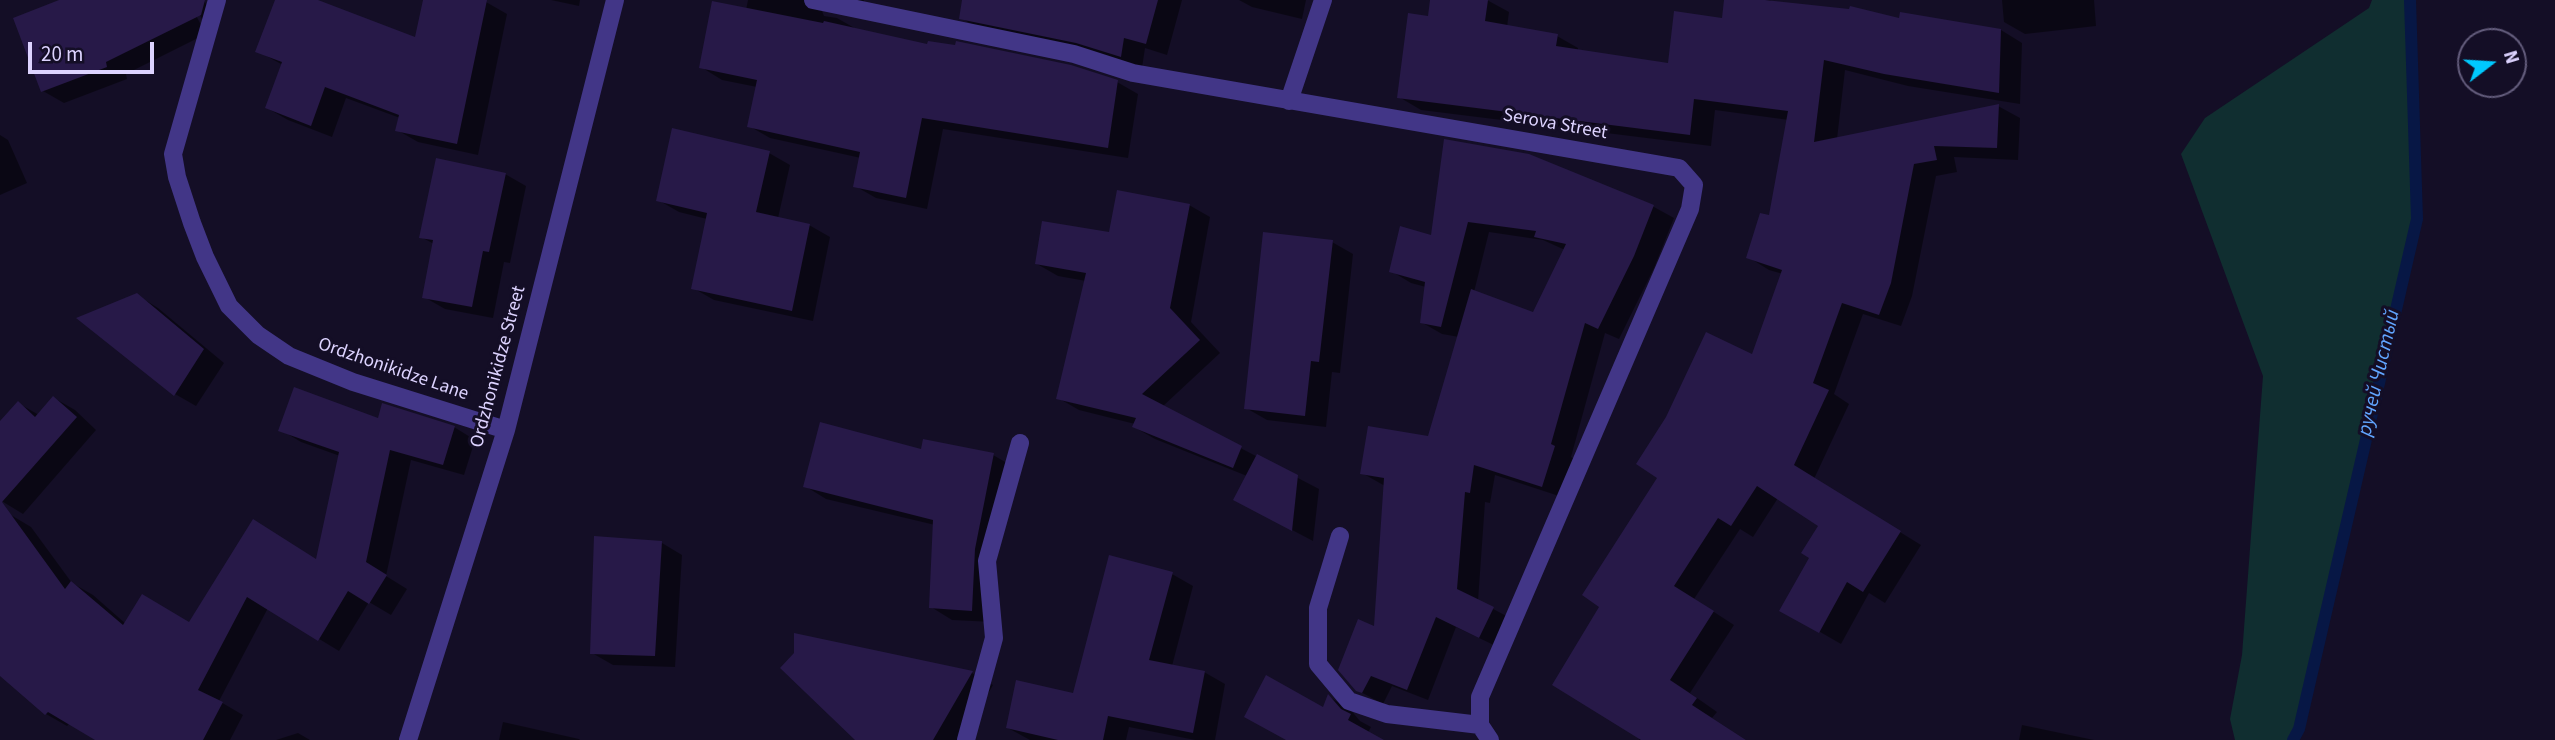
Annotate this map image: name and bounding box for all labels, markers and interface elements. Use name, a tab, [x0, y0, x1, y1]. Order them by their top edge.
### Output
scale bar	[32, 28, 158, 72]
north arrow	[2457, 28, 2527, 98]
text: 20 m	[41, 39, 83, 69]
text: N	[2496, 47, 2525, 67]
street label: Serova Street	[1501, 105, 1609, 145]
street label: Ordzhonikidze Street	[466, 284, 532, 450]
water label: ручей Чистый	[2353, 307, 2407, 439]
street label: Ordzhonikidze Lane	[315, 334, 471, 406]

